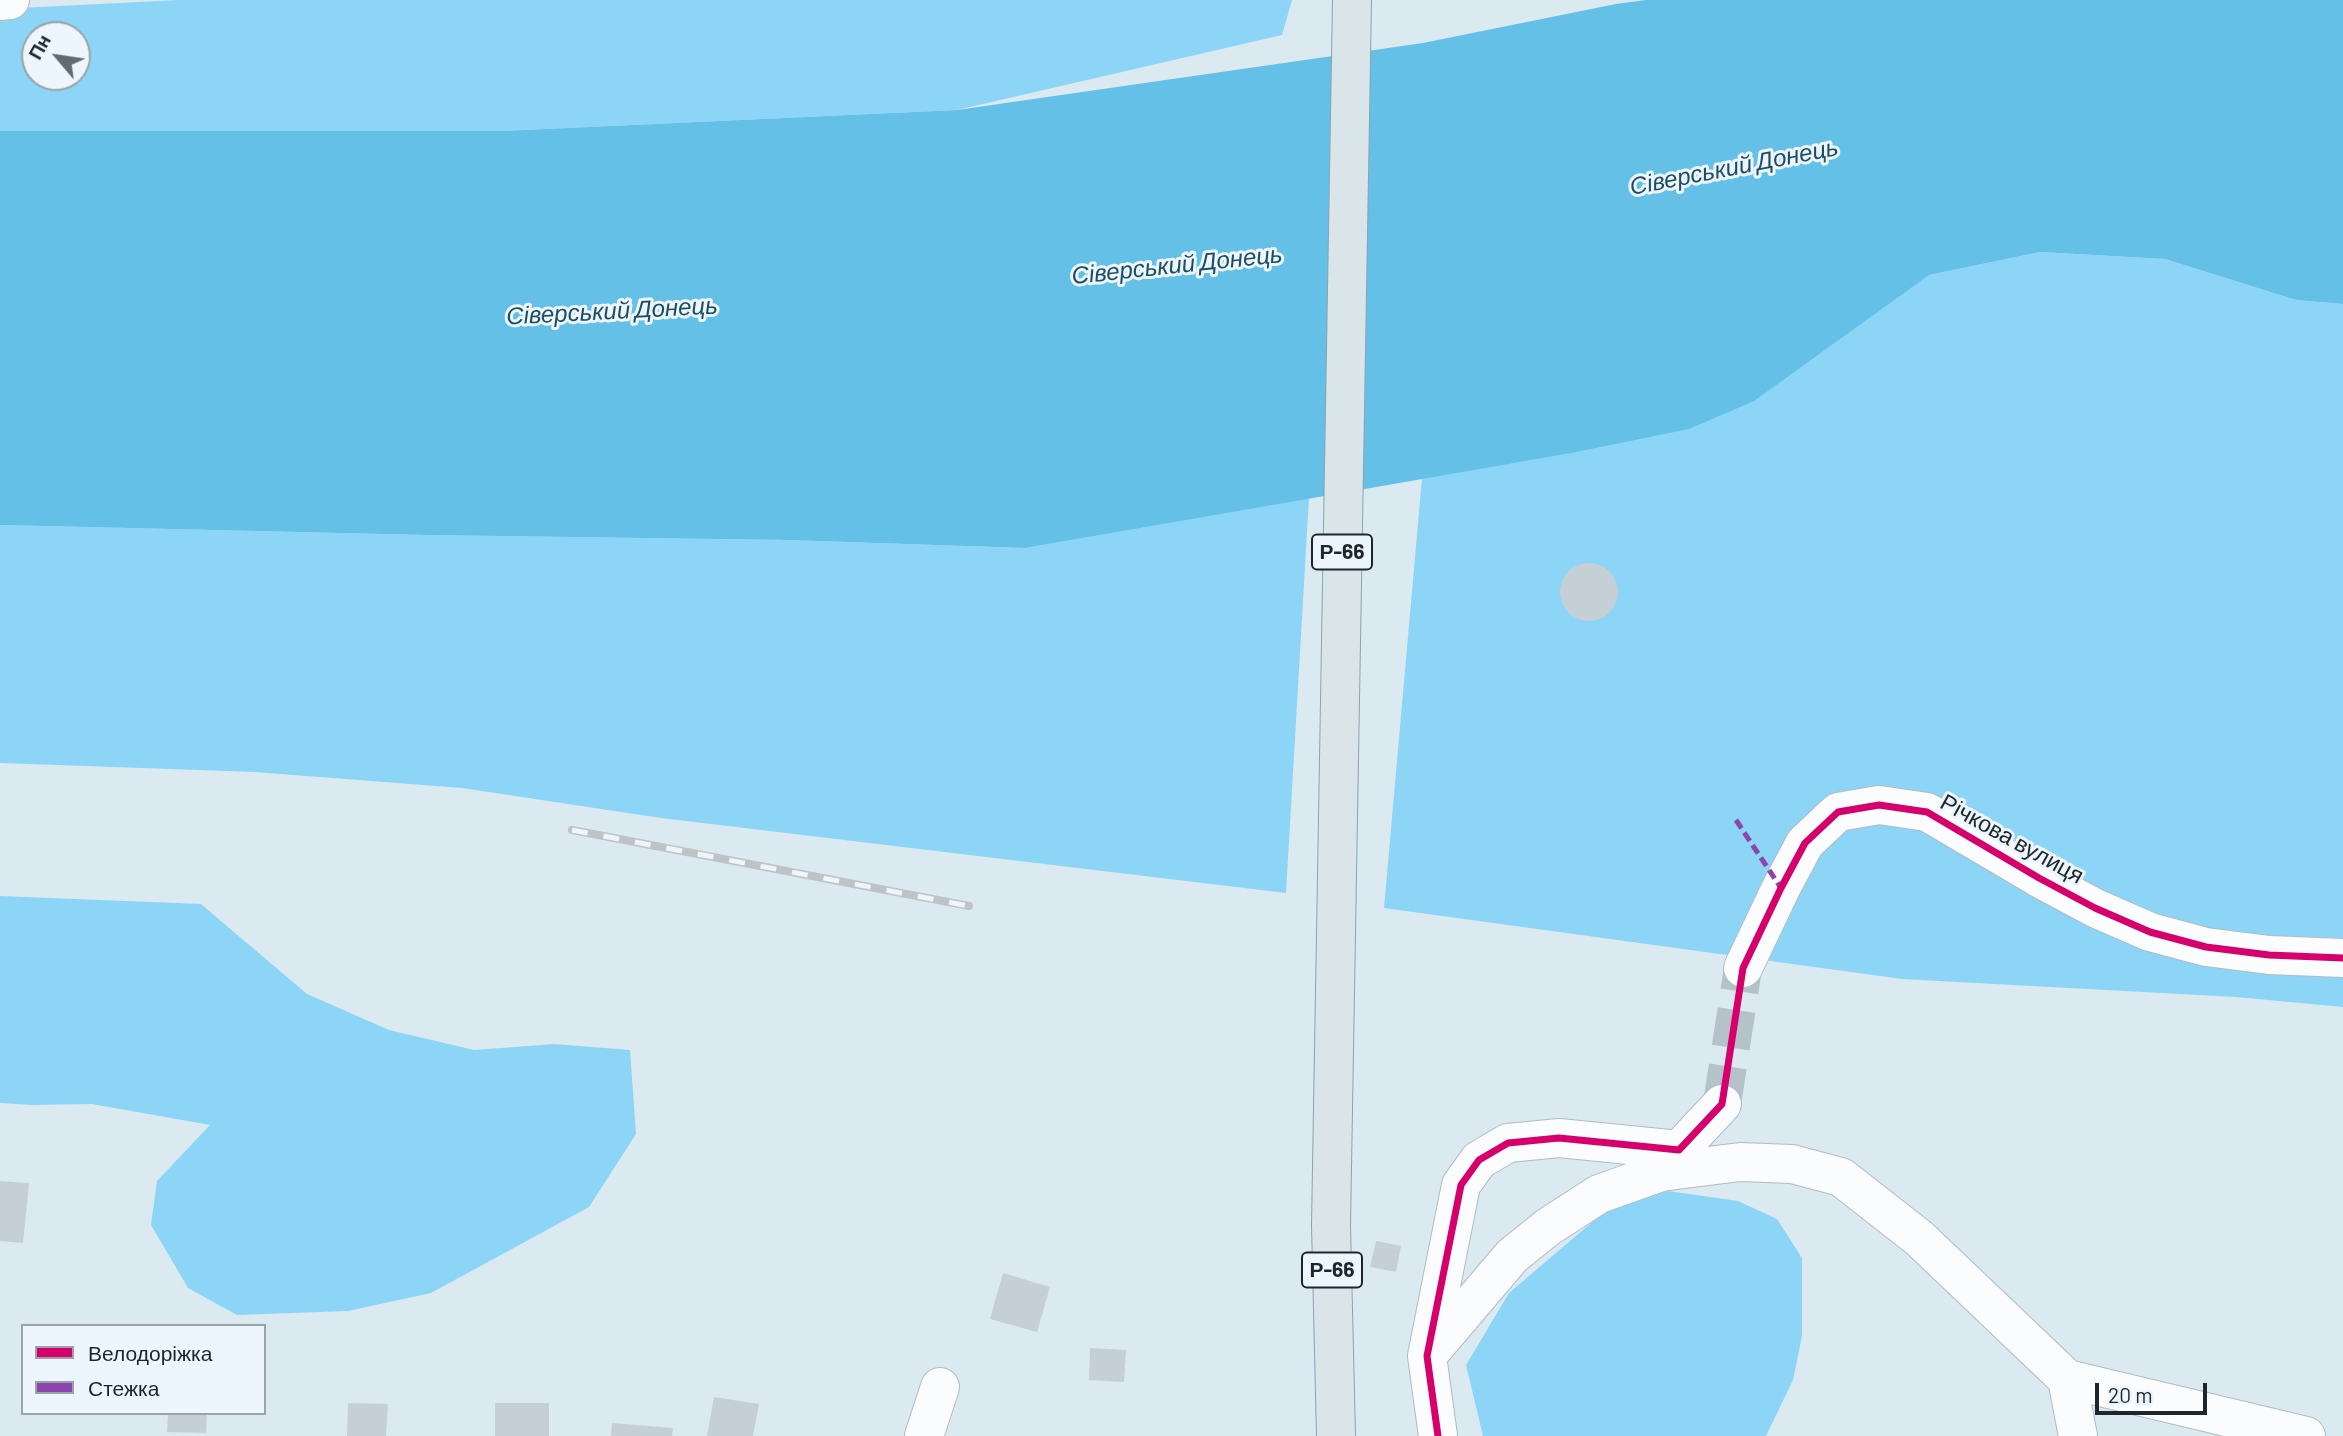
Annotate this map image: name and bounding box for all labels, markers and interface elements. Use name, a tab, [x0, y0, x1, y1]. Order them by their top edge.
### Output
north arrow	[21, 21, 91, 91]
text: Пн	[23, 30, 55, 63]
water label: Сіверський Донець	[1627, 133, 1841, 201]
water label: Сіверський Донець	[1070, 240, 1284, 290]
water label: Сіверський Донець	[505, 291, 719, 331]
road number: Р-66	[1312, 534, 1372, 570]
street label: Річкова вулиця	[1936, 788, 2088, 890]
road number: Р-66	[1302, 1252, 1362, 1288]
legend	[21, 1324, 266, 1415]
text: Велодоріжка	[88, 1340, 212, 1365]
scale bar	[2098, 1370, 2210, 1414]
text: Стежка	[88, 1375, 159, 1400]
text: 20 m	[2108, 1382, 2153, 1407]

